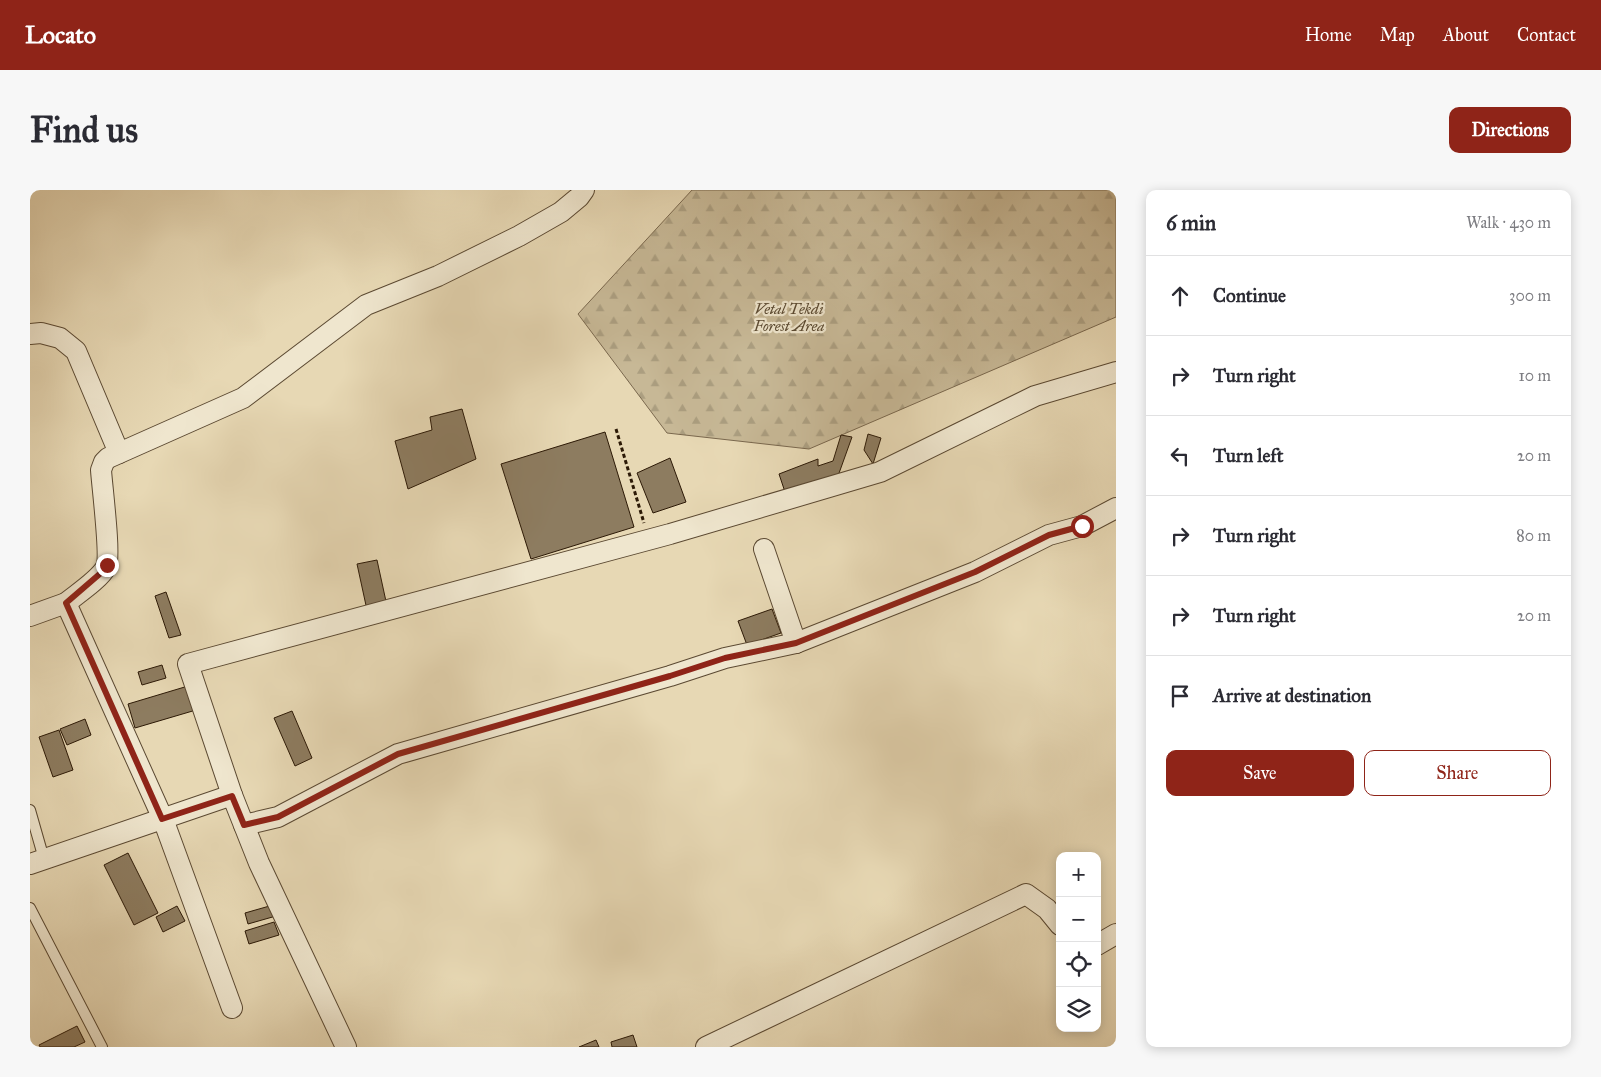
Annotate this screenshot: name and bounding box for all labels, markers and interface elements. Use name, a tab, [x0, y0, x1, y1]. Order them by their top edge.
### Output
text: Locato	[25, 20, 96, 50]
text: Home	[1305, 24, 1352, 46]
text: Map	[1380, 24, 1415, 46]
text: About	[1443, 24, 1489, 46]
text: Contact	[1517, 24, 1576, 46]
button: Directions	[1449, 107, 1571, 153]
text: Find us	[30, 109, 138, 152]
text: 6 min	[1166, 210, 1216, 236]
text: Walk · 430 m	[1466, 213, 1551, 232]
icon: ahead	[1166, 282, 1194, 310]
text: Continue	[1213, 284, 1286, 307]
text: 300 m	[1509, 286, 1551, 305]
park label: Vetal Tekdi Forest Area	[753, 300, 824, 335]
icon: right	[1166, 362, 1194, 390]
text: Turn right	[1213, 364, 1296, 387]
text: 10 m	[1519, 366, 1551, 385]
icon: left	[1166, 442, 1194, 470]
text: Turn left	[1213, 444, 1283, 467]
text: 20 m	[1517, 446, 1551, 465]
route start	[1071, 515, 1094, 538]
icon: right	[1166, 522, 1194, 550]
text: Turn right	[1213, 524, 1296, 547]
text: 80 m	[1516, 526, 1551, 545]
route end	[96, 554, 119, 577]
icon: right	[1166, 602, 1194, 630]
text: Turn right	[1213, 604, 1296, 627]
text: 20 m	[1517, 606, 1551, 625]
icon: arrive	[1166, 682, 1194, 710]
text: Arrive at destination	[1213, 684, 1371, 707]
button: Save	[1166, 750, 1354, 796]
button: Share	[1364, 750, 1551, 796]
map controls	[1056, 852, 1101, 1032]
button: +	[1056, 852, 1101, 897]
button: −	[1056, 897, 1101, 942]
button: locate	[1056, 942, 1101, 987]
button: layers	[1056, 987, 1101, 1032]

